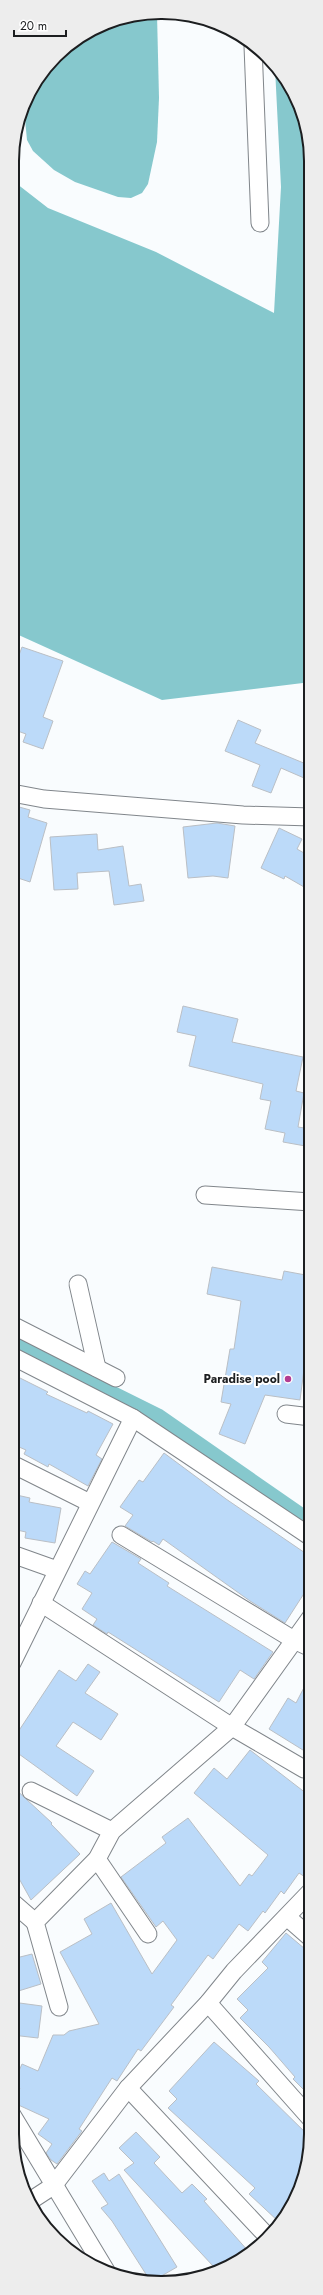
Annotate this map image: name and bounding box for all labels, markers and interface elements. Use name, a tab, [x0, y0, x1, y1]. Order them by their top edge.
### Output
scale bar	[14, 12, 66, 38]
text: 20 m	[20, 17, 47, 35]
place label: Paradise pool	[204, 1370, 280, 1388]
marker: Paradise pool	[283, 1374, 293, 1384]

